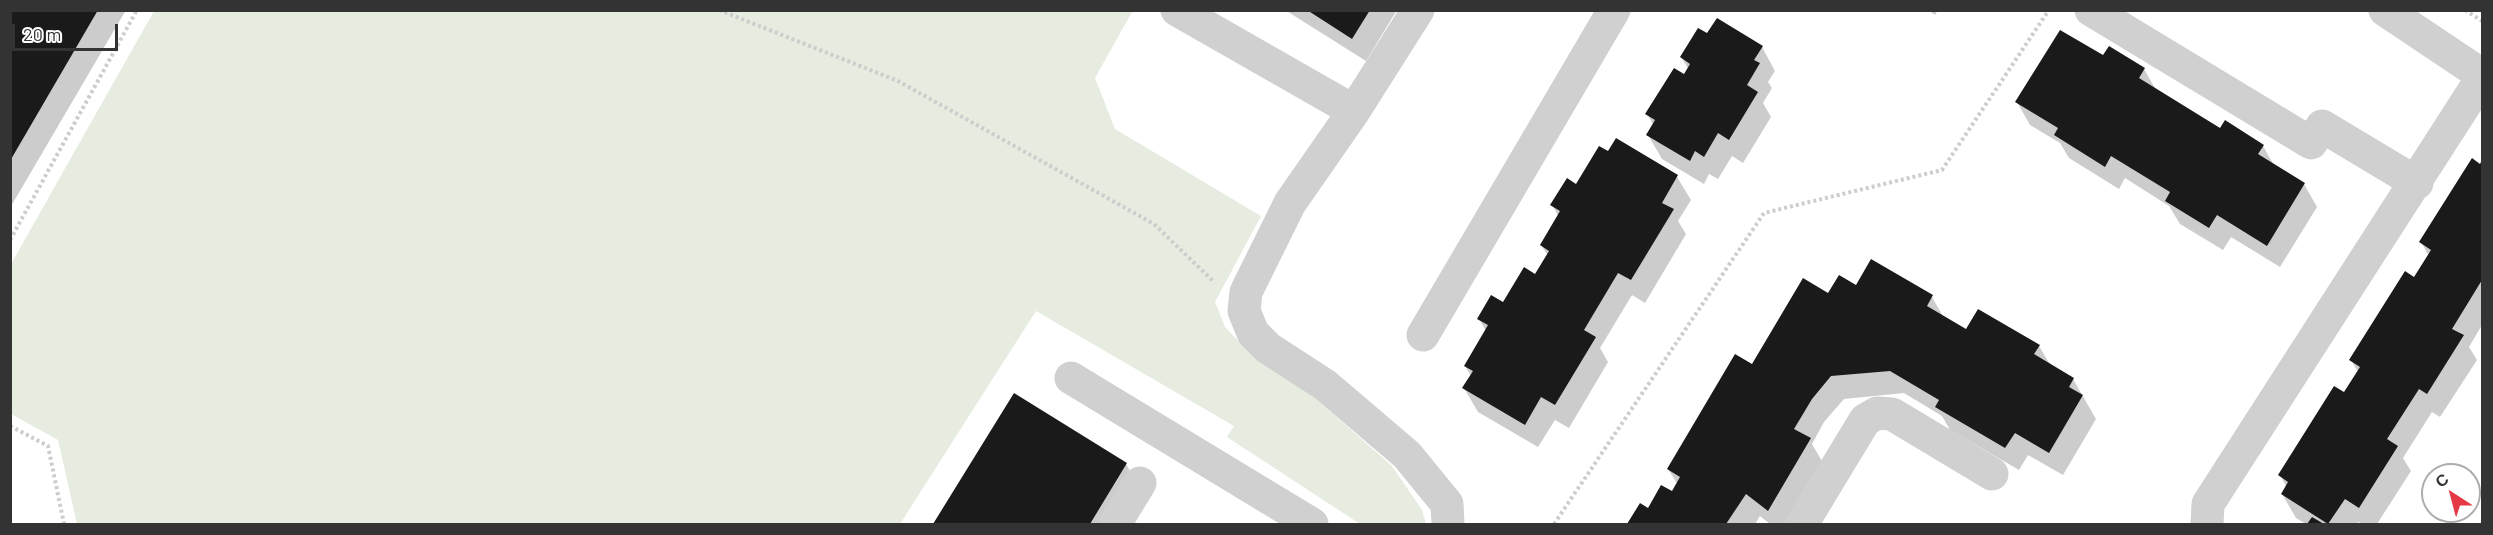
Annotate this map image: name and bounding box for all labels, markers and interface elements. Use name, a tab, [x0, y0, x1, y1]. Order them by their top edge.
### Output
scale bar	[15, 12, 122, 50]
text: 20 m	[23, 23, 61, 45]
north arrow	[2421, 463, 2481, 523]
text: С	[2431, 469, 2452, 491]

